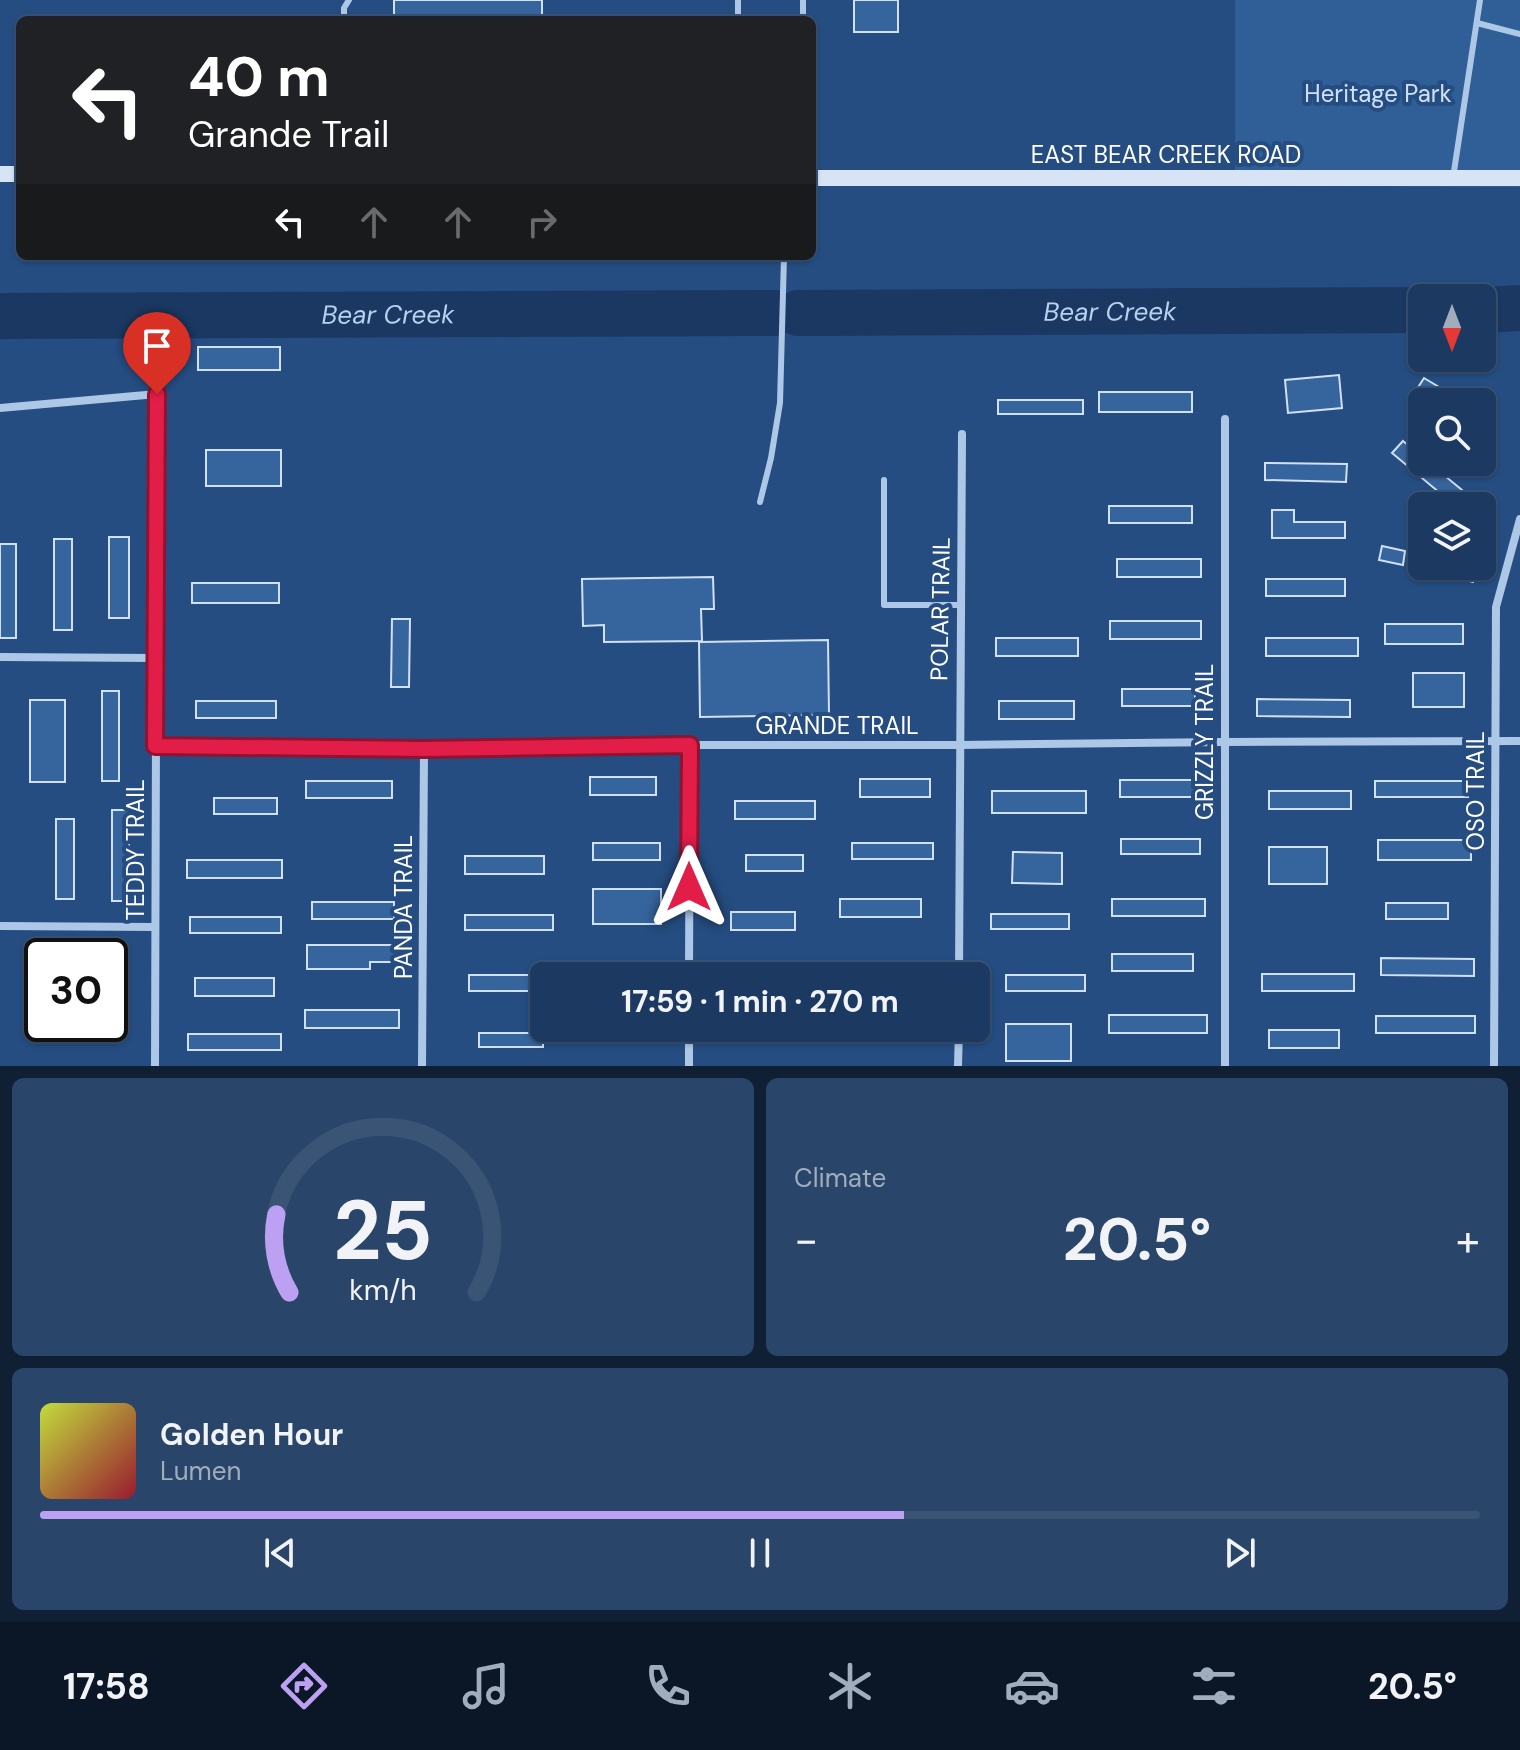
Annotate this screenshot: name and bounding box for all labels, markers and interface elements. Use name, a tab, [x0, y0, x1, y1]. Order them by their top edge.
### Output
text: 40 m	[188, 40, 330, 113]
icon: left	[56, 48, 160, 152]
park label: Heritage Park	[1304, 78, 1452, 109]
text: Grande Trail	[188, 111, 389, 158]
street label: EAST BEAR CREEK ROAD	[1031, 139, 1301, 170]
icon: left	[268, 200, 312, 244]
icon: ahead	[352, 200, 396, 244]
icon: ahead	[436, 200, 480, 244]
icon: right	[520, 200, 564, 244]
north arrow	[1408, 284, 1496, 372]
map controls	[1408, 284, 1496, 580]
water label: Bear Creek	[1043, 294, 1177, 329]
water label: Bear Creek	[322, 297, 455, 332]
pin	[123, 312, 191, 394]
icon: arrive	[135, 324, 179, 368]
button: search	[1408, 388, 1496, 476]
button: layers	[1408, 492, 1496, 580]
street label: POLAR TRAIL	[923, 537, 957, 681]
street label: GRIZZLY TRAIL	[1189, 664, 1220, 820]
street label: GRANDE TRAIL	[755, 710, 919, 741]
street label: OSO TRAIL	[1460, 731, 1491, 851]
street label: TEDDY TRAIL	[120, 779, 151, 921]
street label: PANDA TRAIL	[388, 835, 419, 979]
position arrow	[647, 845, 731, 929]
speed limit sign: 30	[24, 938, 128, 1042]
text: 17:59 · 1 min · 270 m	[621, 982, 899, 1021]
text: Climate	[794, 1161, 886, 1195]
text: 25	[333, 1176, 433, 1285]
text: 20.5°	[1063, 1200, 1211, 1279]
text: −	[794, 1211, 818, 1269]
text: +	[1456, 1211, 1480, 1269]
text: km/h	[349, 1272, 417, 1309]
text: Golden Hour	[160, 1415, 343, 1454]
text: Lumen	[160, 1454, 241, 1488]
icon: previous	[258, 1531, 302, 1575]
icon: pause	[738, 1531, 782, 1575]
icon: next	[1218, 1531, 1262, 1575]
icon: directions	[276, 1658, 332, 1714]
icon: music	[458, 1658, 514, 1714]
icon: phone	[640, 1658, 696, 1714]
icon: climate	[822, 1658, 878, 1714]
icon: car	[1004, 1658, 1060, 1714]
icon: filters	[1186, 1658, 1242, 1714]
text: 17:58	[63, 1663, 150, 1710]
text: 20.5°	[1368, 1663, 1457, 1710]

